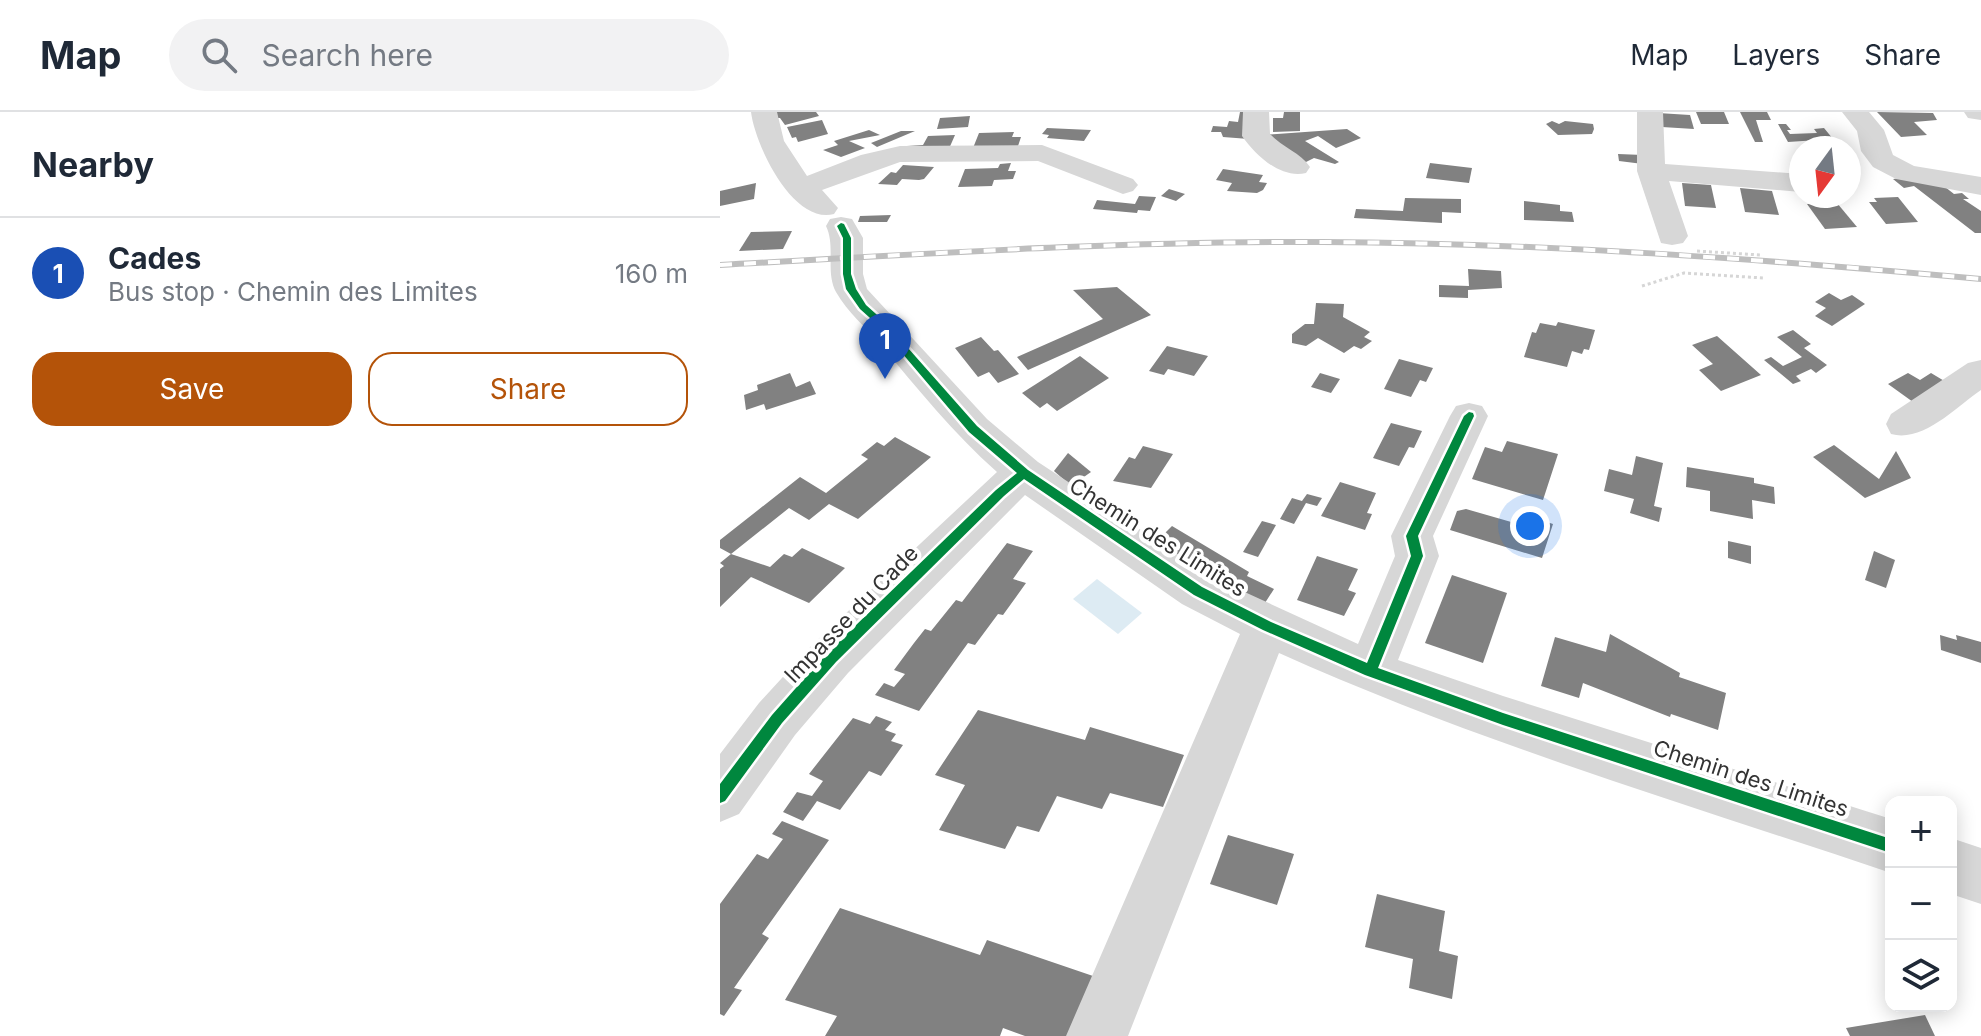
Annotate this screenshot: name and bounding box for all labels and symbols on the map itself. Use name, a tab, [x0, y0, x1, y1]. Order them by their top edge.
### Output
north arrow	[1789, 136, 1861, 208]
pin: 1	[859, 313, 911, 379]
street label: Chemin des Limites	[1065, 472, 1251, 602]
your location	[1510, 506, 1550, 546]
street label: Impasse du Cade	[779, 540, 923, 688]
street label: Chemin des Limites	[1650, 734, 1852, 822]

